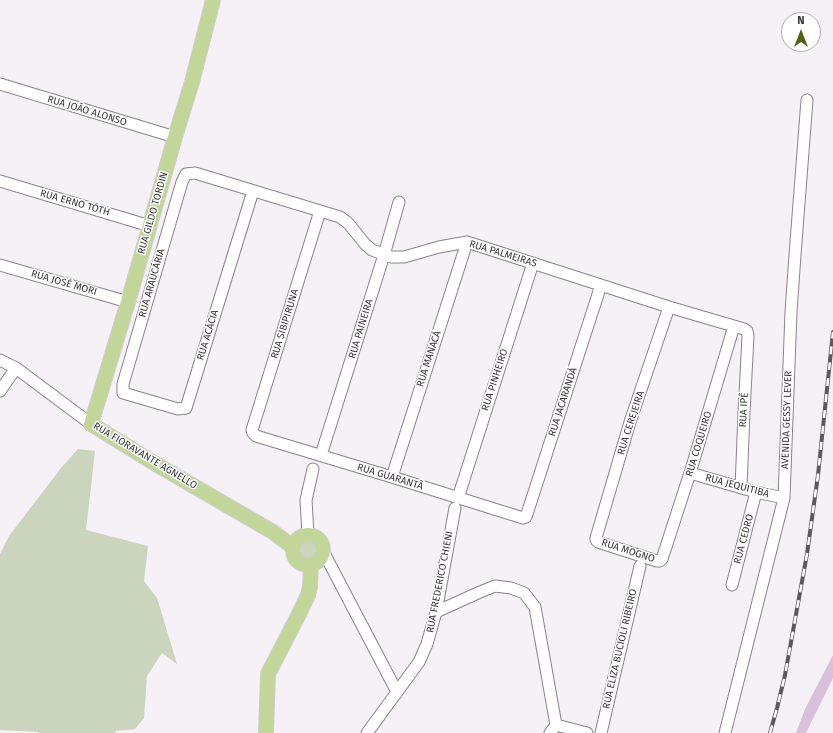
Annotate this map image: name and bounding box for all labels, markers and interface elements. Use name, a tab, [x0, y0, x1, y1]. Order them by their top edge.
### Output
north arrow	[781, 12, 821, 52]
text: N	[797, 14, 805, 27]
street label: RUA JOÃO ALONSO	[46, 93, 128, 129]
street label: RUA GILDO TORDIN	[135, 170, 171, 256]
street label: RUA ERNO TÓTH	[39, 187, 111, 219]
street label: RUA PALMEIRAS	[468, 238, 538, 270]
street label: RUA ARAUCÁRIA	[136, 247, 168, 319]
street label: RUA JOSÉ MORI	[30, 268, 98, 298]
street label: RUA SIBIPIRUNA	[269, 288, 301, 360]
street label: RUA PAINEIRA	[346, 298, 376, 360]
street label: RUA ACÁCIA	[195, 308, 221, 362]
street label: RUA MANACÁ	[414, 329, 444, 389]
street label: RUA PINHEIRO	[479, 347, 511, 413]
street label: RUA JACARANDÁ	[546, 366, 580, 438]
street label: AVENIDA GESSY LEVER	[779, 371, 795, 469]
street label: RUA CEREJEIRA	[615, 390, 647, 456]
street label: RUA IPÊ	[737, 392, 751, 428]
street label: RUA COQUEIRO	[683, 410, 715, 478]
street label: RUA FIORAVANTE AGNELLO	[91, 420, 199, 492]
street label: RUA GUARANTÃ	[356, 461, 424, 493]
street label: RUA JEQUITIBÁ	[704, 472, 770, 500]
street label: RUA CEDRO	[732, 513, 756, 565]
street label: RUA FREDERICO CHIENI	[424, 530, 456, 634]
street label: RUA MOGNO	[600, 537, 656, 565]
street label: RUA ELIZA BUCIOLI RIBEIRO	[600, 588, 640, 710]

